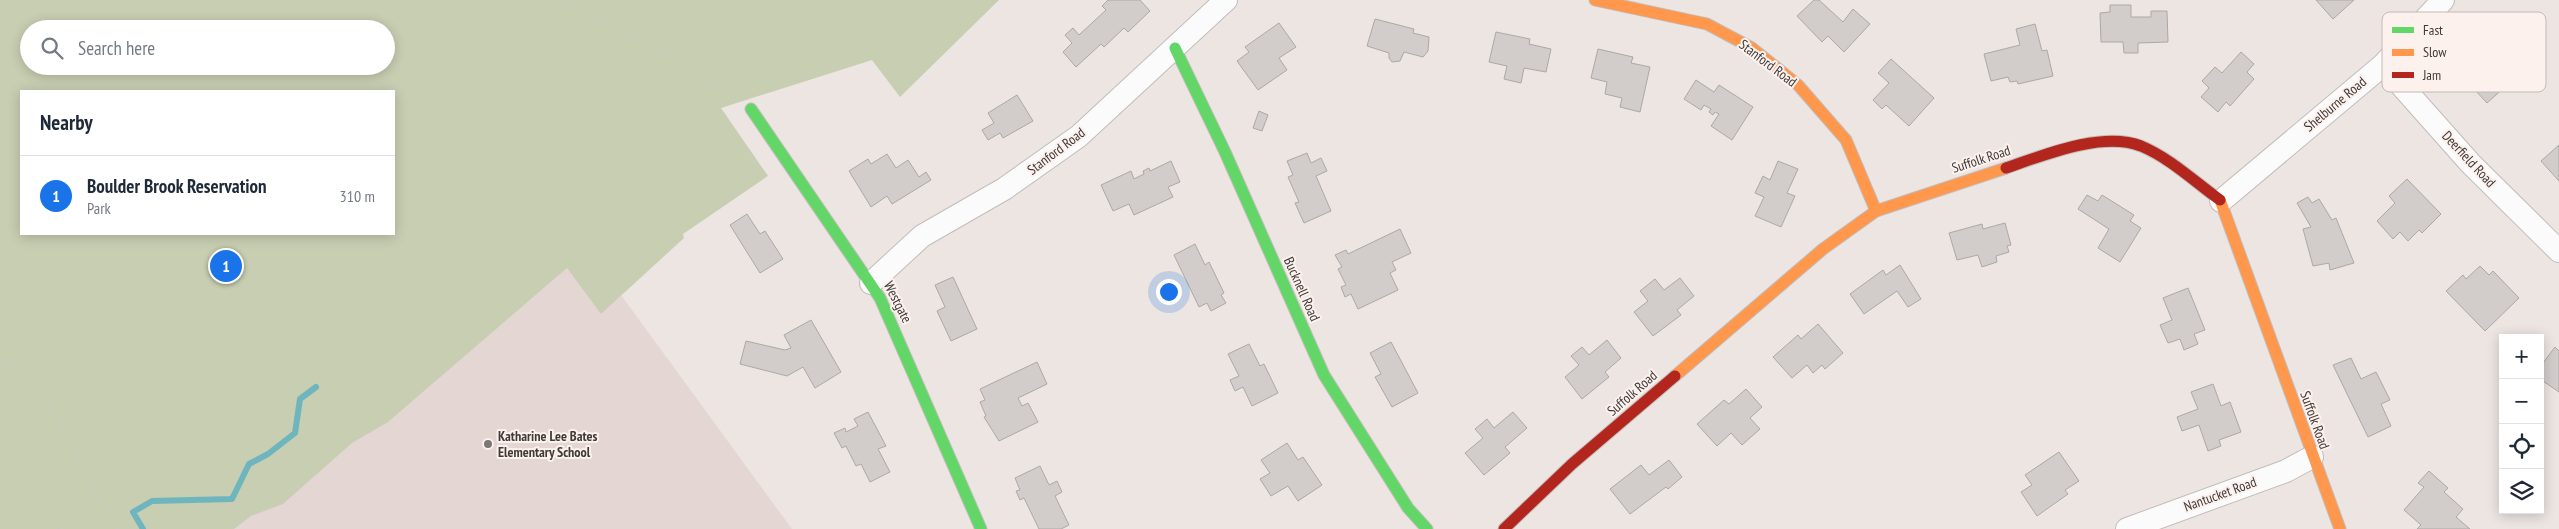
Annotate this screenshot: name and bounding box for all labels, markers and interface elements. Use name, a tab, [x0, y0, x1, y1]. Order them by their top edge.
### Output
legend	[2382, 12, 2546, 92]
search box	[20, 20, 395, 75]
text: Fast	[2423, 21, 2443, 39]
icon: search	[38, 34, 66, 62]
street label: Stanford Road	[1735, 35, 1801, 91]
text: Search here	[78, 36, 155, 60]
text: Slow	[2423, 43, 2447, 61]
text: Jam	[2422, 66, 2441, 84]
street label: Shelburne Road	[2300, 73, 2370, 135]
text: Nearby	[40, 109, 93, 136]
street label: Stanford Road	[1023, 123, 1089, 179]
street label: Deerfield Road	[2438, 127, 2500, 191]
street label: Suffolk Road	[1949, 141, 2013, 177]
text: Boulder Brook Reservation	[87, 174, 266, 198]
text: 1	[52, 186, 60, 206]
text: 310 m	[340, 186, 375, 206]
text: Park	[87, 198, 111, 218]
pin: 1	[210, 247, 242, 285]
street label: Bucknell Road	[1280, 254, 1324, 324]
street label: Westgate	[880, 278, 916, 326]
your location	[1156, 279, 1182, 305]
map controls	[2499, 334, 2544, 514]
button: +	[2499, 334, 2544, 379]
street label: Suffolk Road	[1603, 366, 1661, 420]
button: −	[2499, 379, 2544, 424]
street label: Suffolk Road	[2296, 389, 2334, 451]
button: locate	[2499, 424, 2544, 469]
place label: Katharine Lee Bates Elementary School	[498, 427, 598, 461]
marker: Katharine Lee Bates Elementary School	[482, 438, 494, 450]
button: layers	[2499, 469, 2544, 514]
street label: Nantucket Road	[2181, 473, 2259, 515]

